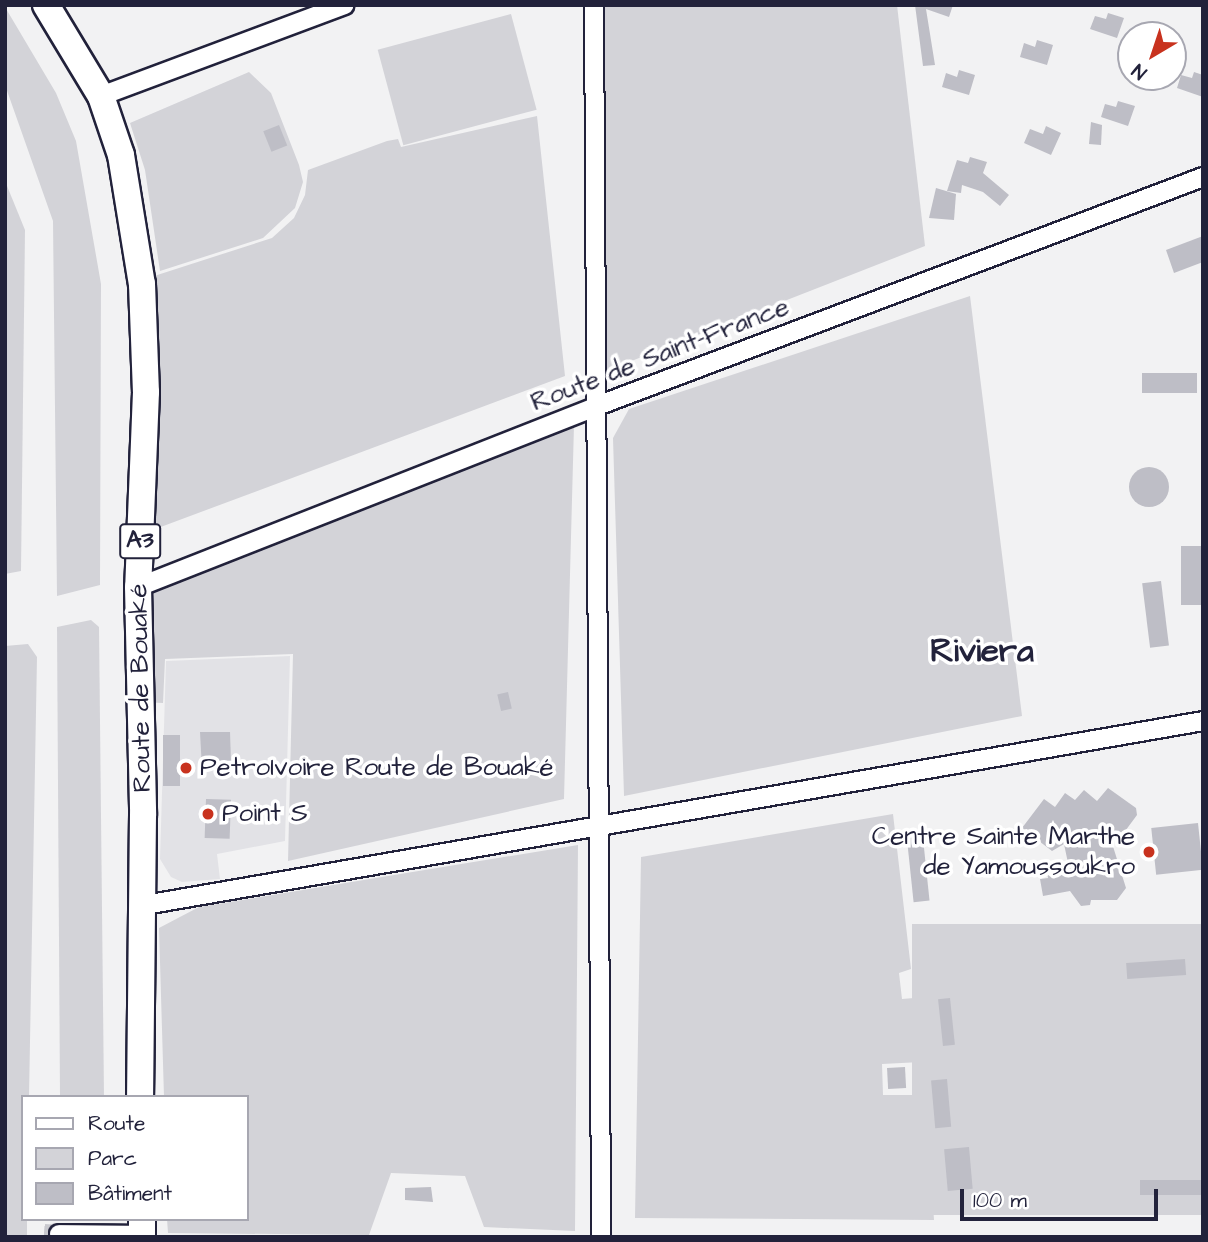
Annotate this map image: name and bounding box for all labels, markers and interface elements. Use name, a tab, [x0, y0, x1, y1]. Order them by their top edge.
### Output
north arrow	[1117, 21, 1187, 91]
text: N	[1127, 57, 1153, 85]
street label: Route de Saint-France	[527, 291, 793, 419]
road number: A3	[119, 520, 161, 562]
street label: Route de Bouaké	[124, 583, 158, 793]
district label: Riviera	[930, 632, 1034, 672]
place label: PetroIvoire Route de Bouaké	[200, 752, 554, 784]
marker: PetroIvoire Route de Bouaké	[178, 760, 194, 776]
place label: Point S	[222, 798, 308, 830]
marker: Point S	[200, 806, 216, 822]
place label: Centre Sainte Marthe de Yamoussoukro	[872, 821, 1135, 882]
marker: Centre Sainte Marthe de Yamoussoukro	[1141, 844, 1157, 860]
legend	[21, 1095, 248, 1221]
text: Route	[88, 1109, 145, 1138]
text: Parc	[88, 1144, 137, 1173]
scale bar	[963, 1176, 1161, 1220]
text: Bâtiment	[88, 1179, 172, 1208]
text: 100 m	[973, 1186, 1027, 1215]

